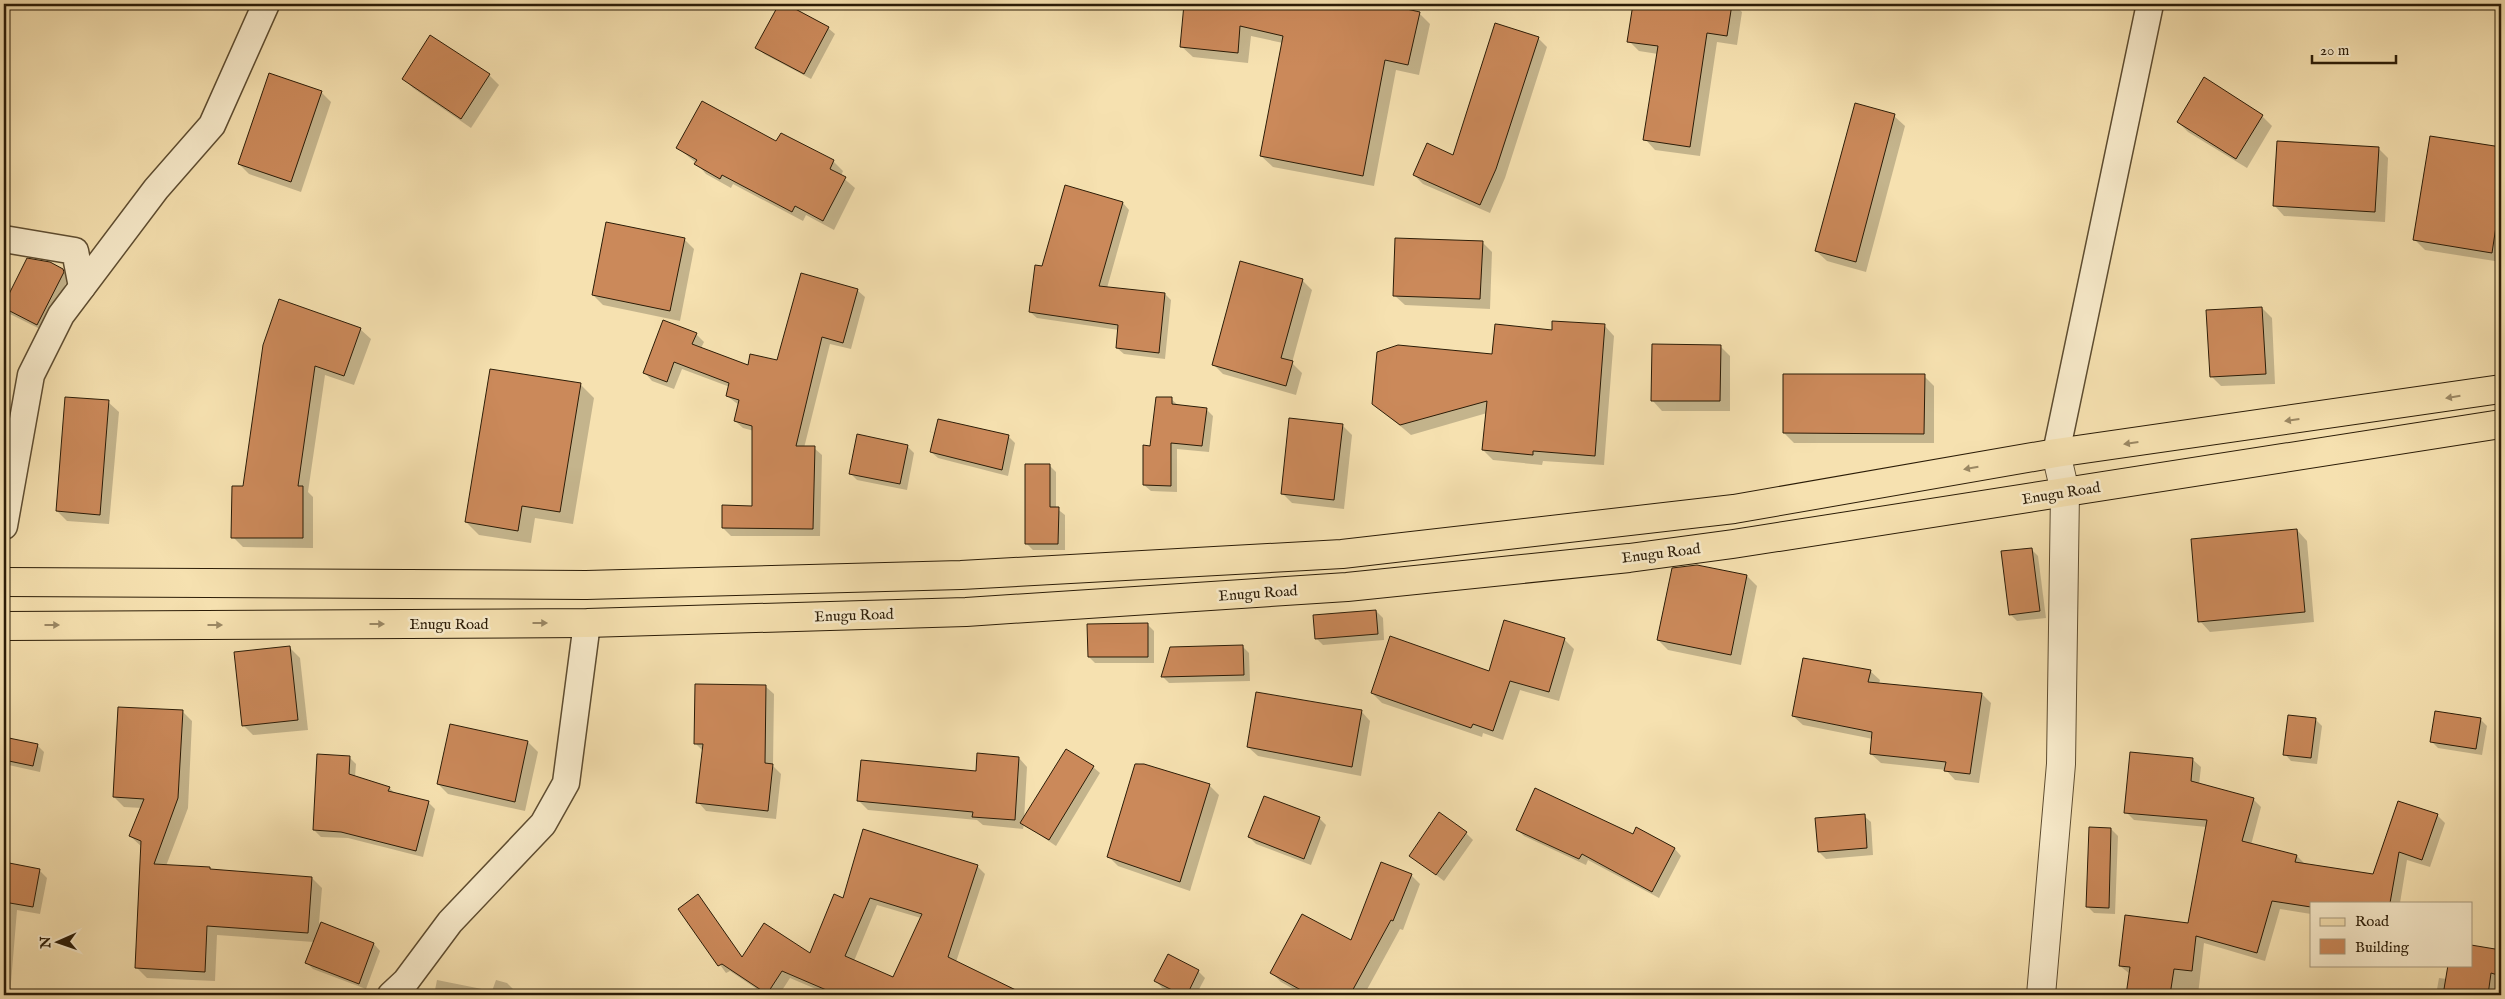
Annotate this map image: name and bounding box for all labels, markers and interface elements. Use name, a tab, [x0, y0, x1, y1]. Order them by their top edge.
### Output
scale bar	[2312, 32, 2396, 64]
text: 20 m	[2320, 41, 2350, 60]
one-way arrow	[2445, 393, 2461, 401]
one-way arrow	[2284, 416, 2300, 424]
one-way arrow	[2123, 439, 2139, 447]
one-way arrow	[1962, 464, 1978, 472]
street label: Enugu Road	[2021, 478, 2103, 509]
street label: Enugu Road	[1621, 539, 1702, 568]
street label: Enugu Road	[1218, 581, 1299, 606]
street label: Enugu Road	[814, 605, 895, 626]
street label: Enugu Road	[409, 615, 490, 634]
one-way arrow	[532, 619, 548, 627]
one-way arrow	[370, 620, 386, 628]
one-way arrow	[45, 621, 61, 629]
one-way arrow	[207, 621, 223, 629]
legend	[2310, 902, 2472, 966]
text: Road	[2355, 912, 2390, 931]
north arrow	[32, 916, 82, 966]
text: N	[37, 936, 55, 950]
text: Building	[2355, 938, 2410, 957]

